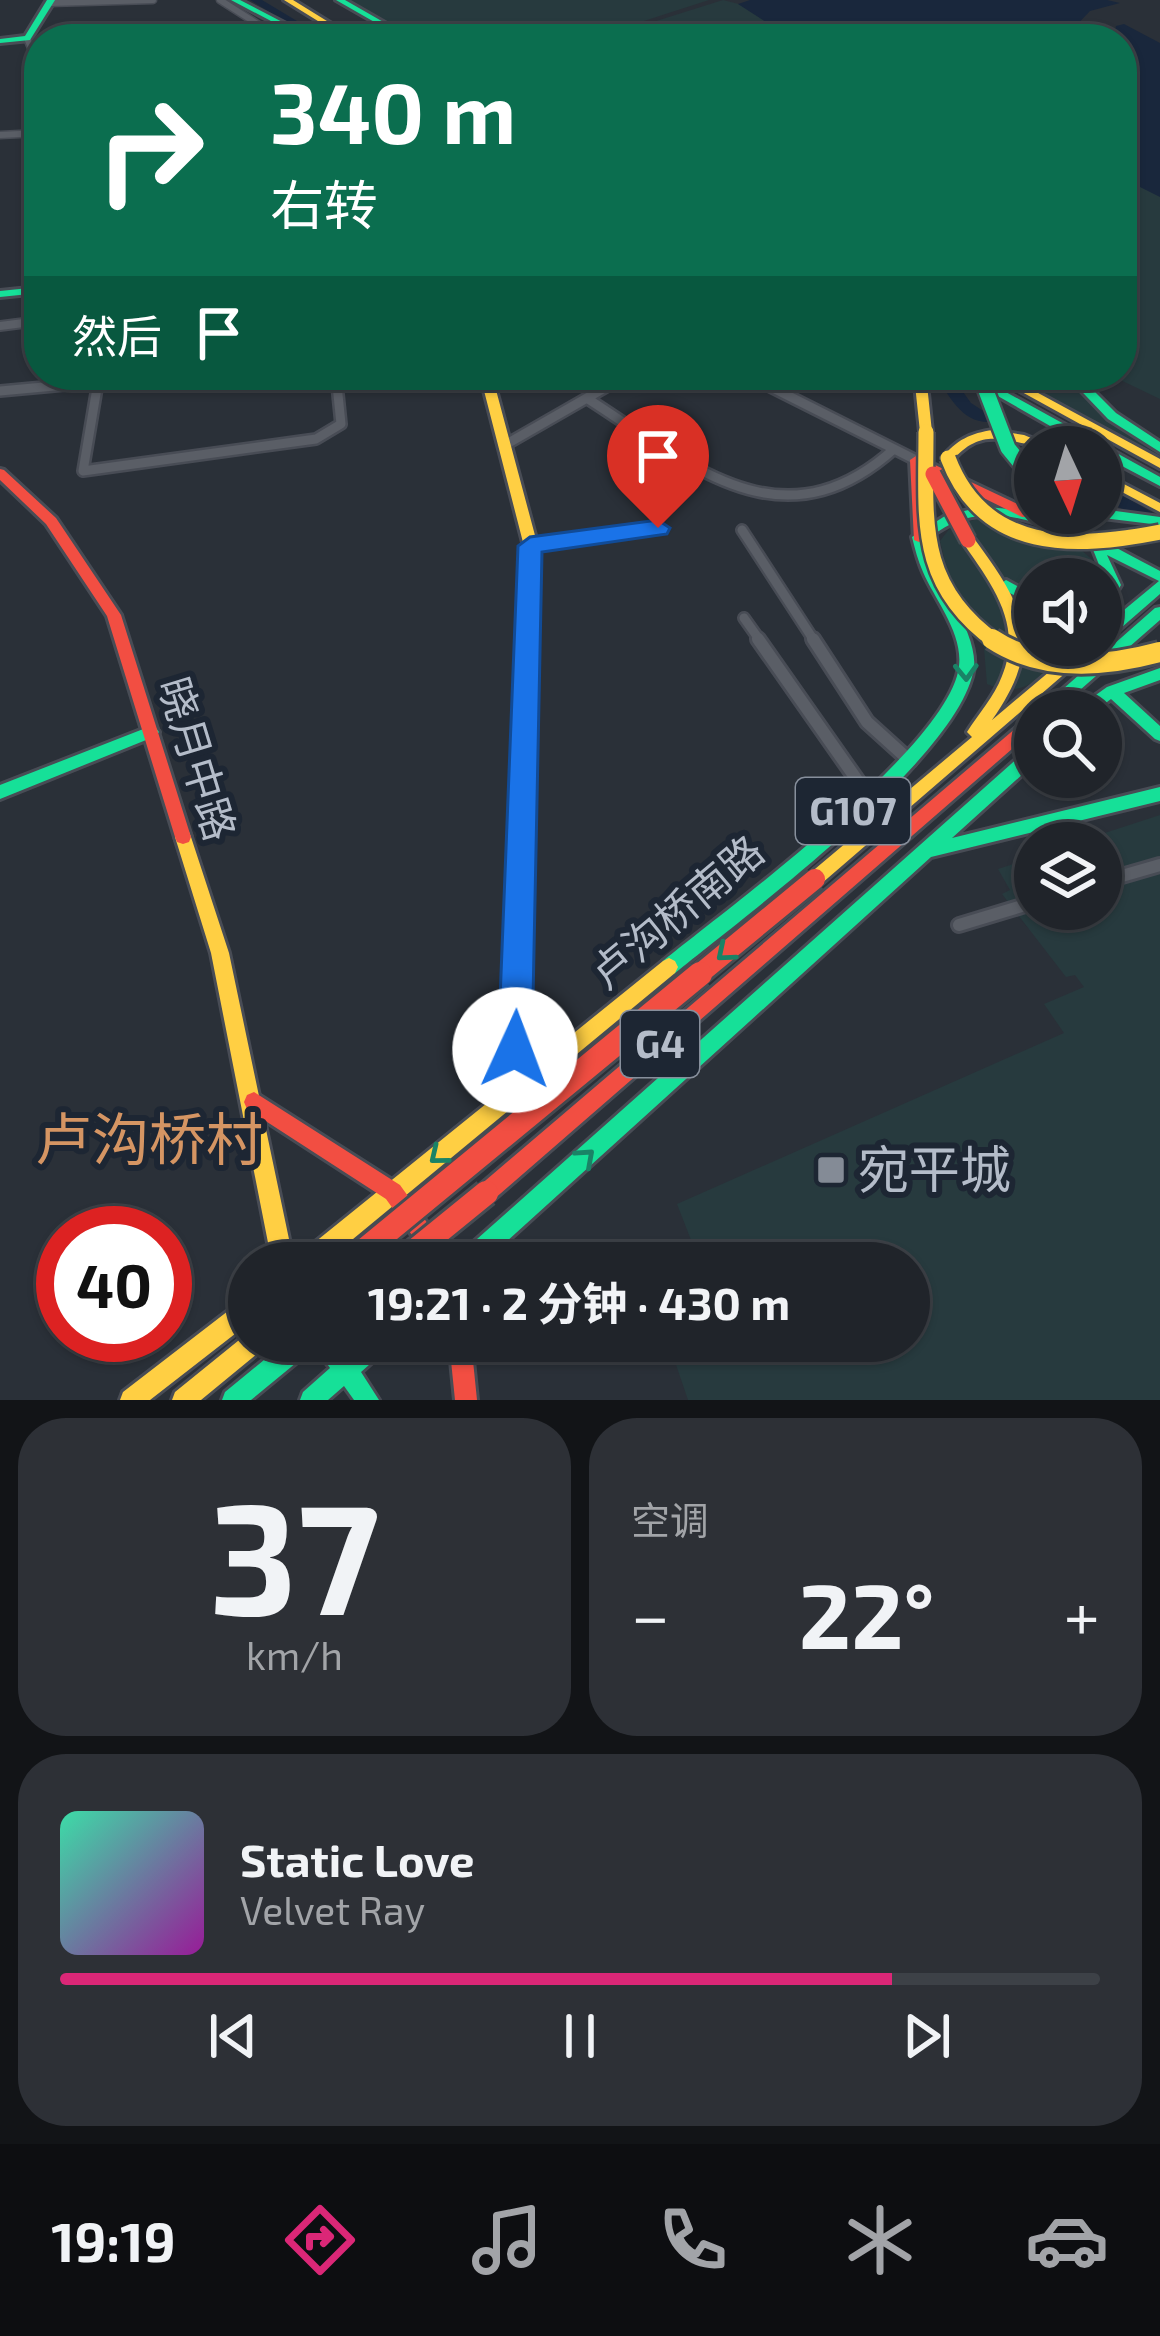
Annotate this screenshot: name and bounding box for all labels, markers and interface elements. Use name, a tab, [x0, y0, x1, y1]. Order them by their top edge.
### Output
text: 340 m	[270, 60, 516, 161]
icon: right	[72, 72, 228, 228]
text: 右转	[270, 171, 378, 236]
icon: arrive	[186, 300, 252, 366]
text: 然后	[72, 308, 162, 362]
pin	[607, 405, 709, 528]
icon: arrive	[625, 423, 691, 489]
north arrow	[1014, 426, 1122, 534]
map controls	[1014, 426, 1122, 930]
button: sound	[1014, 558, 1122, 666]
one-way arrow	[952, 663, 978, 682]
street label: 晓月中路	[150, 671, 247, 846]
button: search	[1014, 690, 1122, 798]
road number: G107	[796, 778, 910, 844]
button: layers	[1014, 822, 1122, 930]
street label: 卢沟桥南路	[579, 824, 772, 997]
one-way arrow	[716, 939, 738, 960]
position arrow	[452, 987, 578, 1113]
road number: G4	[621, 1011, 699, 1077]
district label: 卢沟桥村	[35, 1103, 263, 1171]
place label: 宛平城	[858, 1137, 1011, 1198]
one-way arrow	[430, 1142, 452, 1163]
one-way arrow	[572, 1150, 593, 1171]
marker: 宛平城	[815, 1154, 847, 1186]
speed limit sign: 40	[36, 1206, 192, 1362]
text: 19:21 · 2 分钟 · 430 m	[368, 1275, 790, 1329]
text: 37	[209, 1459, 380, 1646]
text: 空调	[631, 1496, 709, 1543]
text: 22°	[799, 1559, 934, 1667]
text: −	[631, 1574, 670, 1653]
text: +	[1064, 1574, 1100, 1653]
text: km/h	[246, 1631, 343, 1678]
text: Static Love	[240, 1832, 475, 1886]
text: Velvet Ray	[240, 1886, 425, 1933]
icon: previous	[200, 2003, 266, 2069]
icon: pause	[547, 2003, 613, 2069]
icon: next	[894, 2003, 960, 2069]
icon: directions	[278, 2198, 362, 2282]
icon: music	[465, 2198, 549, 2282]
icon: phone	[651, 2198, 735, 2282]
icon: climate	[838, 2198, 922, 2282]
icon: car	[1025, 2198, 1109, 2282]
text: 19:19	[51, 2208, 176, 2273]

